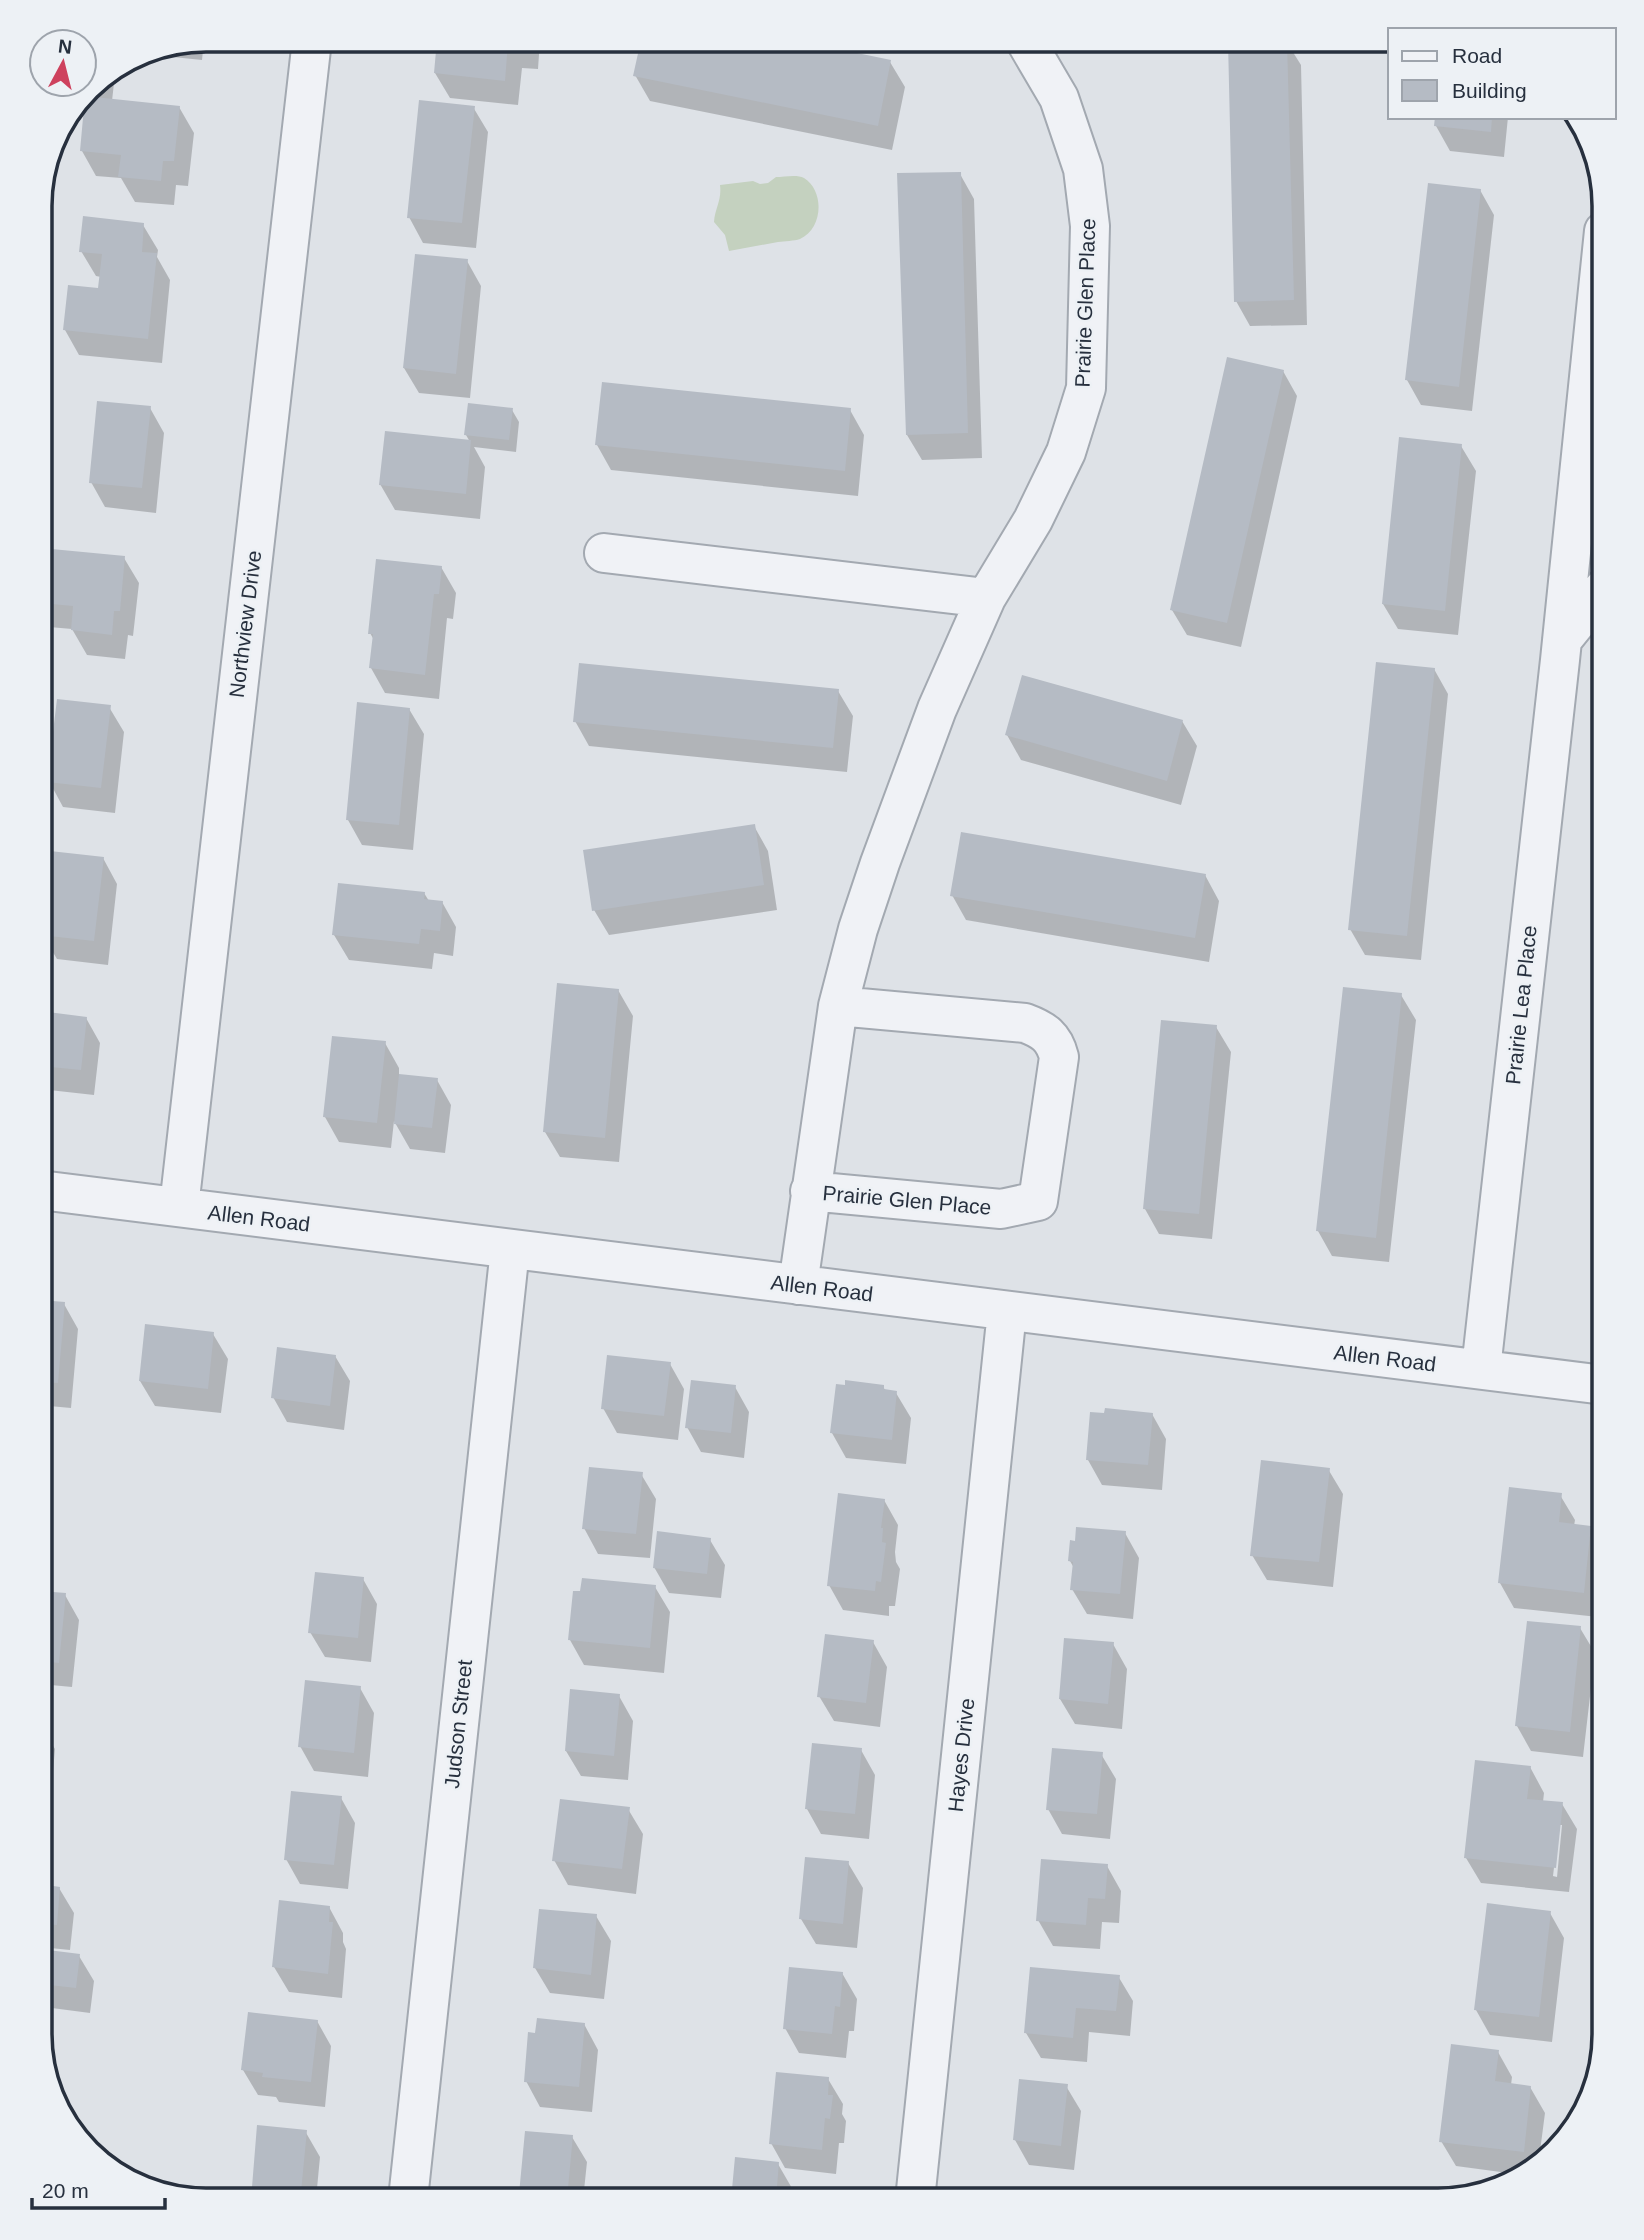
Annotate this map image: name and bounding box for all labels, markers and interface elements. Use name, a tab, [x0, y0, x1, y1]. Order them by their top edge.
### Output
north arrow	[28, 28, 98, 98]
legend	[1388, 28, 1616, 119]
text: N	[57, 35, 73, 58]
text: Road	[1452, 44, 1502, 67]
text: Building	[1452, 79, 1527, 102]
street label: Prairie Glen Place	[1071, 218, 1099, 388]
street label: Northview Drive	[225, 549, 265, 699]
street label: Prairie Lea Place	[1501, 924, 1541, 1086]
street label: Prairie Glen Place	[822, 1181, 992, 1219]
street label: Allen Road	[207, 1200, 311, 1236]
street label: Allen Road	[770, 1270, 874, 1306]
street label: Allen Road	[1333, 1340, 1437, 1376]
street label: Judson Street	[440, 1658, 476, 1790]
street label: Hayes Drive	[944, 1697, 978, 1813]
scale bar	[32, 2166, 164, 2210]
text: 20 m	[42, 2179, 89, 2202]

